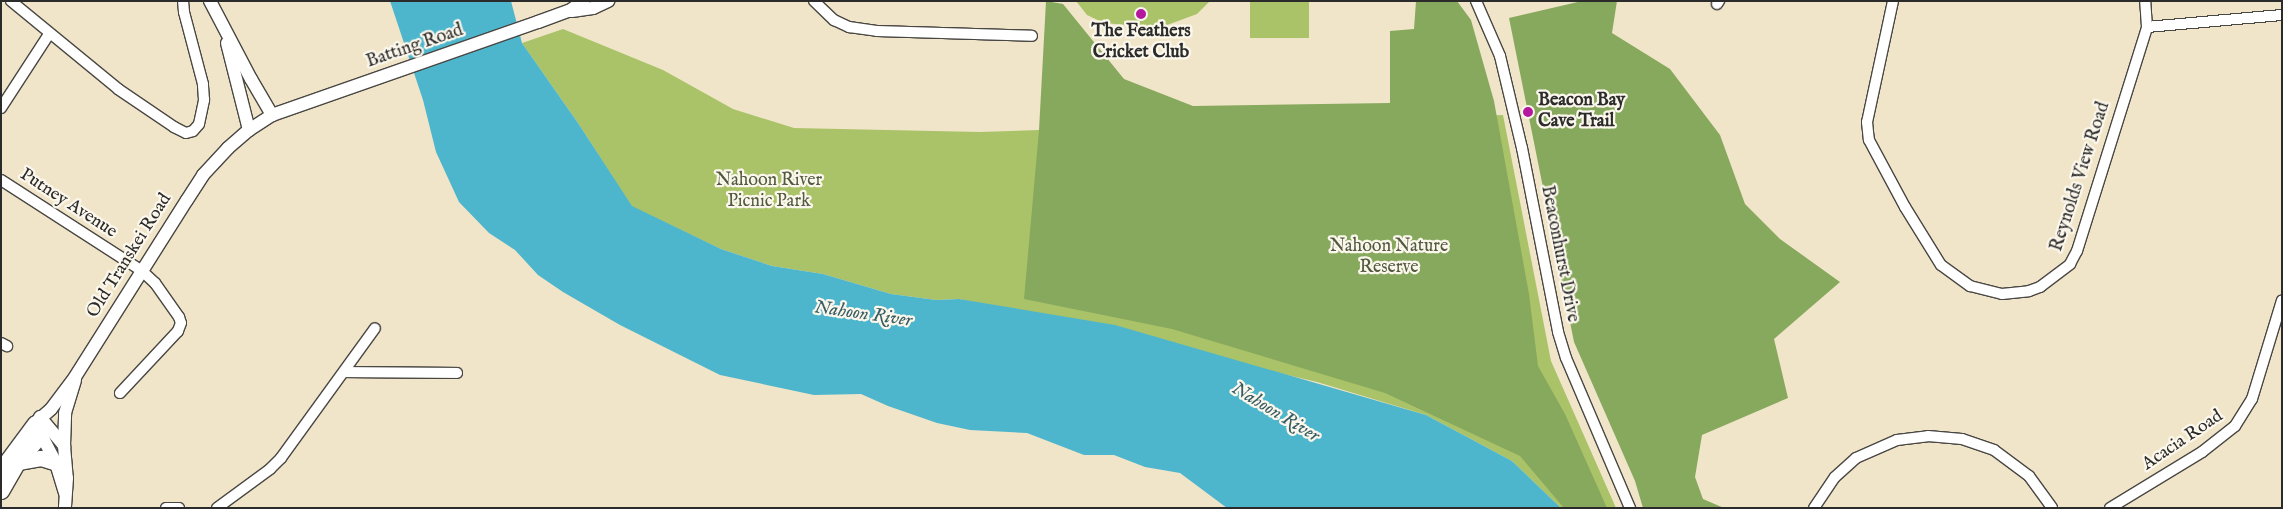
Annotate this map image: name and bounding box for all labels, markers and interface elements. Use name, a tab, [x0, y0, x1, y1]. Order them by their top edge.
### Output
marker: The Feathers Cricket Club	[1135, 8, 1147, 20]
street label: Batting Road	[364, 20, 466, 74]
place label: The Feathers Cricket Club	[1091, 22, 1191, 64]
place label: Beacon Bay Cave Trail	[1538, 91, 1625, 134]
street label: Reynolds View Road	[2047, 100, 2115, 254]
marker: Beacon Bay Cave Trail	[1522, 106, 1534, 118]
street label: Putney Avenue	[15, 165, 121, 243]
park label: Nahoon River Picnic Park	[716, 171, 822, 213]
street label: Beaconhurst Drive	[1535, 184, 1583, 324]
street label: Old Transkei Road	[83, 190, 177, 322]
park label: Nahoon Nature Reserve	[1330, 237, 1448, 280]
water label: Nahoon River	[813, 297, 913, 333]
water label: Nahoon River	[1227, 378, 1323, 448]
street label: Acacia Road	[2139, 406, 2227, 476]

